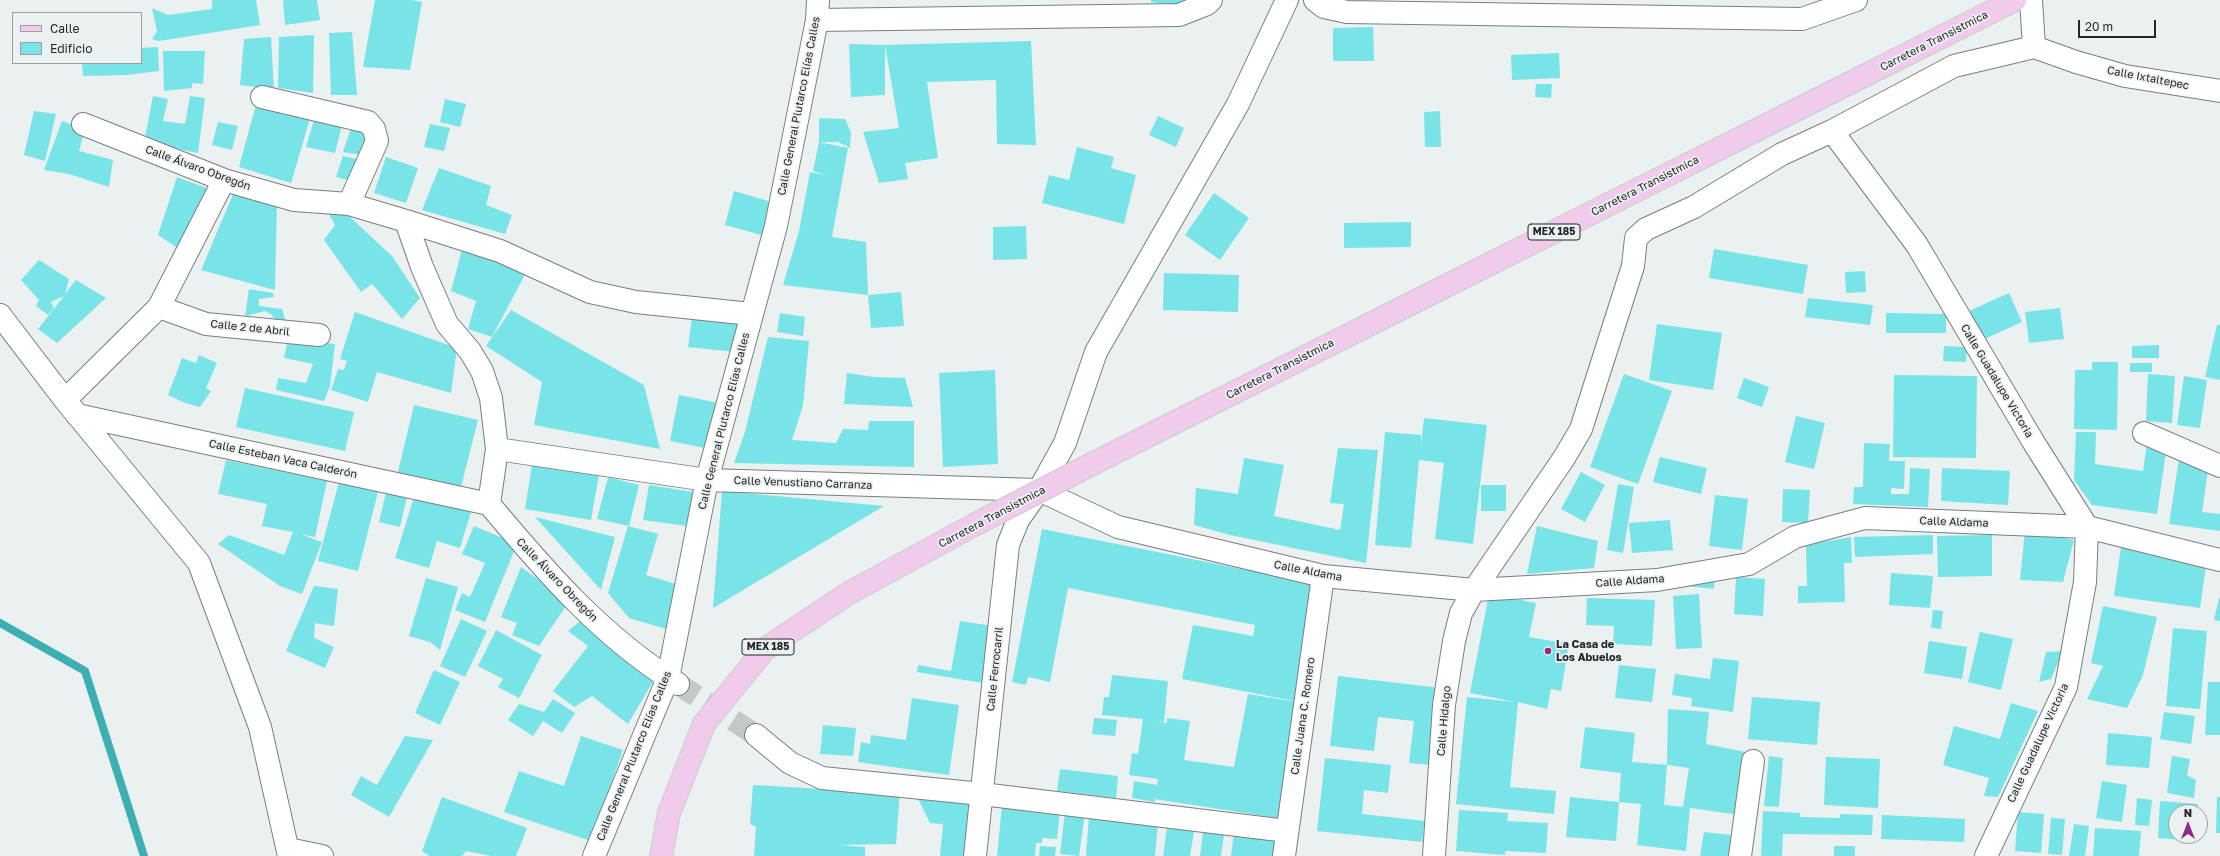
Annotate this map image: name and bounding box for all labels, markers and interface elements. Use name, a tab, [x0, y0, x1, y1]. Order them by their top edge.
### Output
street label: Carretera Transistmica	[1878, 8, 1990, 74]
legend	[12, 12, 142, 64]
scale bar	[2080, 12, 2158, 38]
street label: Calle General Plutarco Elías Calles	[775, 15, 823, 197]
text: 20 m	[2085, 19, 2113, 34]
text: Calle	[50, 21, 79, 36]
text: Edificio	[50, 41, 92, 56]
street label: Calle Ixtaltepec	[2106, 64, 2190, 92]
street label: Calle Álvaro Obregón	[143, 143, 253, 193]
street label: Carretera Transistmica	[1589, 153, 1701, 219]
road number: MEX 185	[1528, 224, 1580, 240]
street label: Calle 2 de Abril	[210, 317, 290, 339]
street label: Calle Guadalupe Victoria	[1958, 322, 2036, 440]
street label: Calle General Plutarco Elías Calles	[696, 331, 752, 511]
street label: Carretera Transistmica	[1224, 336, 1336, 402]
street label: Calle Esteban Vaca Calderón	[208, 437, 358, 481]
street label: Calle Venustiano Carranza	[733, 474, 873, 492]
street label: Carretera Transistmica	[936, 483, 1048, 551]
street label: Calle Aldama	[1919, 514, 1989, 530]
street label: Calle Álvaro Obregón	[514, 535, 600, 625]
street label: Calle Aldama	[1273, 558, 1343, 584]
street label: Calle Aldama	[1595, 572, 1665, 590]
street label: Calle Ferrocarril	[984, 626, 1006, 712]
place label: La Casa de Los Abuelos	[1556, 638, 1622, 664]
road number: MEX 185	[742, 639, 794, 655]
marker: La Casa de Los Abuelos	[1543, 646, 1553, 656]
street label: Calle Juana C. Romero	[1288, 656, 1318, 776]
street label: Calle General Plutarco Elías Calles	[594, 669, 674, 843]
street label: Calle Guadalupe Victoria	[2005, 681, 2071, 805]
street label: Calle Hidalgo	[1434, 685, 1454, 757]
north arrow	[2168, 804, 2208, 844]
text: N	[2184, 806, 2192, 819]

